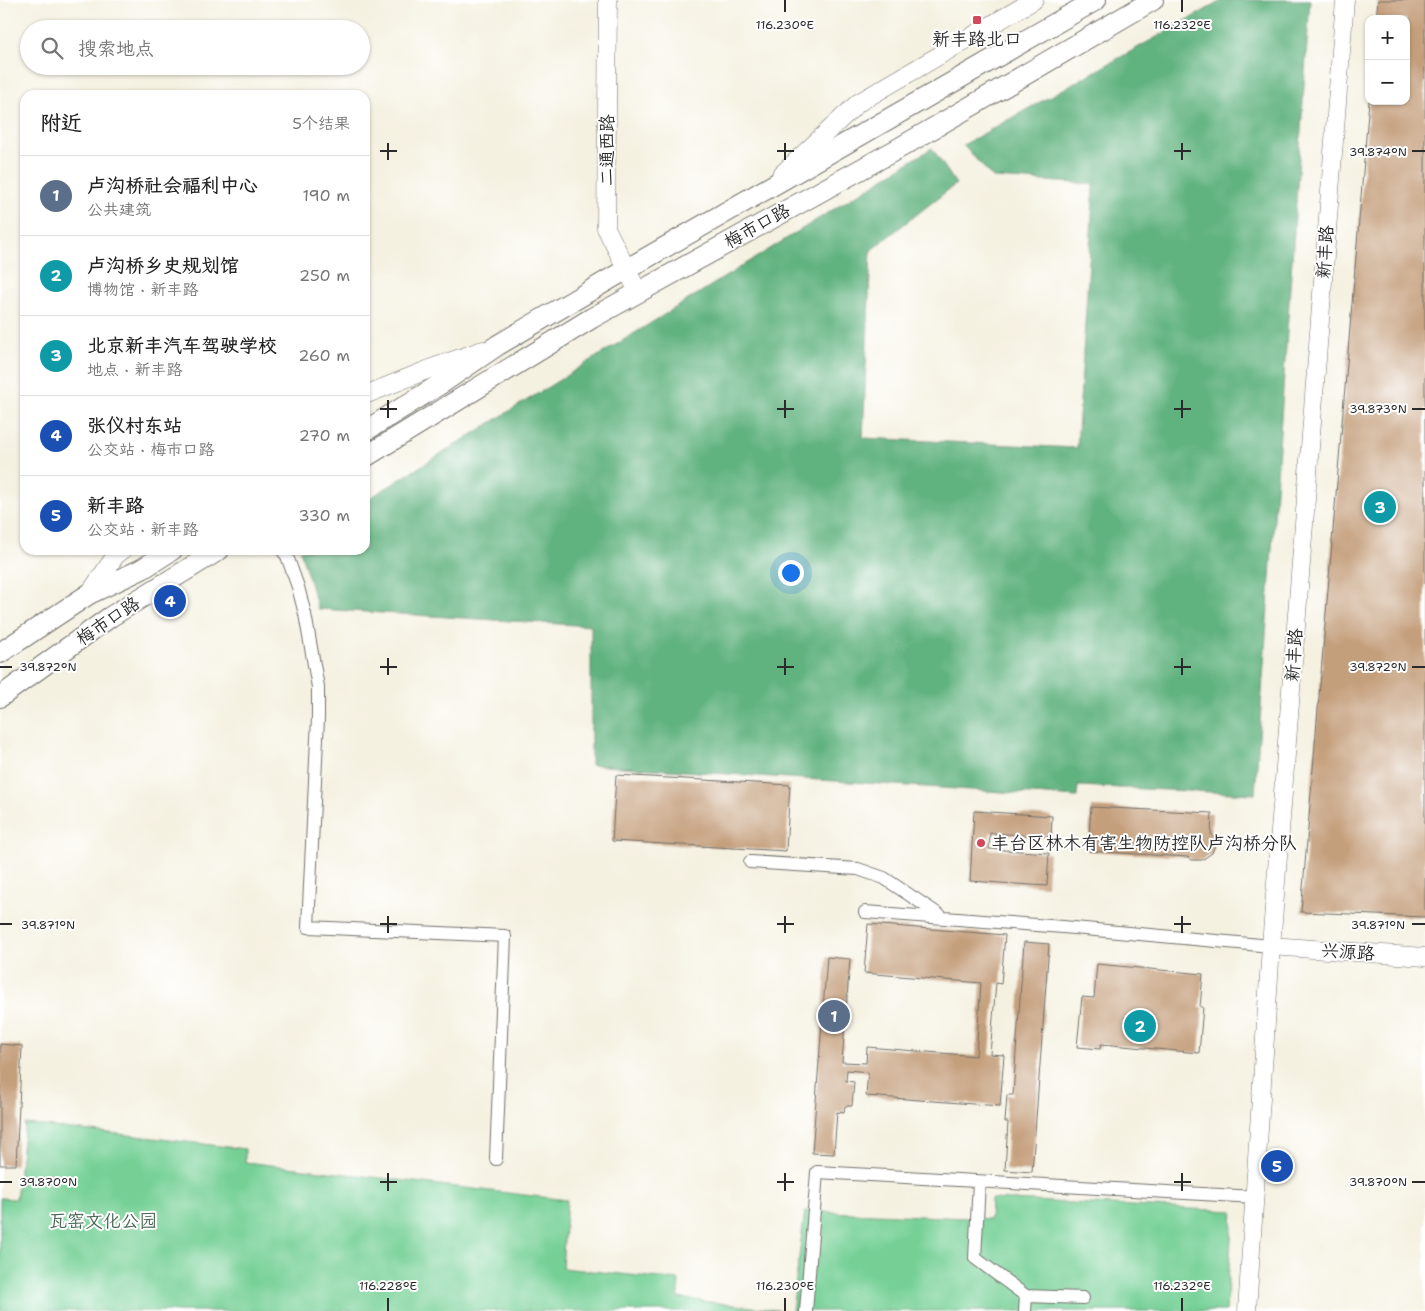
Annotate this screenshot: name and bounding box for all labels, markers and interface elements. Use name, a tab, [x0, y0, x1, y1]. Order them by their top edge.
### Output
marker: 新丰路北口	[971, 14, 983, 26]
map controls	[1365, 15, 1410, 105]
button: +	[1365, 15, 1410, 60]
text: 116.230°E	[756, 17, 814, 33]
text: 116.232°E	[1153, 17, 1211, 33]
search box	[20, 20, 370, 75]
place label: 新丰路北口	[932, 27, 1022, 51]
icon: search	[38, 34, 66, 62]
text: 搜索地点	[78, 36, 154, 61]
button: −	[1365, 60, 1410, 105]
text: 附近	[40, 109, 82, 137]
text: 5个结果	[292, 113, 350, 134]
street label: 二通西路	[595, 114, 619, 186]
text: 39.874°N	[1349, 144, 1407, 160]
text: 卢沟桥社会福利中心	[87, 173, 258, 198]
text: 1	[52, 185, 60, 206]
text: 190 m	[303, 185, 350, 206]
street label: 梅市口路	[720, 198, 794, 254]
text: 公共建筑	[87, 199, 151, 220]
street label: 新丰路	[1311, 224, 1339, 280]
text: 卢沟桥乡史规划馆	[87, 253, 239, 278]
text: 2	[50, 265, 62, 286]
text: 250 m	[299, 265, 350, 286]
text: 博物馆 · 新丰路	[87, 279, 198, 300]
text: 北京新丰汽车驾驶学校	[87, 333, 277, 358]
text: 3	[50, 345, 62, 366]
text: 260 m	[298, 345, 350, 366]
text: 地点 · 新丰路	[87, 359, 182, 380]
text: 39.873°N	[1349, 401, 1407, 417]
text: 张仪村东站	[87, 413, 182, 438]
text: 4	[50, 425, 62, 446]
text: 270 m	[299, 425, 350, 446]
text: 公交站 · 梅市口路	[87, 439, 214, 460]
pin: 3	[1364, 488, 1396, 526]
text: 新丰路	[87, 493, 144, 518]
text: 5	[51, 505, 61, 526]
text: 330 m	[298, 505, 350, 526]
text: 公交站 · 新丰路	[87, 519, 198, 540]
your location	[778, 560, 804, 586]
pin: 4	[154, 582, 186, 620]
street label: 梅市口路	[71, 591, 145, 651]
street label: 新丰路	[1280, 627, 1308, 683]
text: 39.872°N	[19, 659, 77, 675]
text: 39.872°N	[1349, 659, 1407, 675]
place label: 丰台区林木有害生物防控队卢沟桥分队	[991, 831, 1297, 855]
marker: 丰台区林木有害生物防控队卢沟桥分队	[975, 837, 987, 849]
text: 39.871°N	[21, 917, 75, 933]
text: 39.871°N	[1351, 917, 1405, 933]
street label: 兴源路	[1320, 938, 1376, 966]
pin: 1	[818, 997, 850, 1035]
pin: 2	[1124, 1007, 1156, 1045]
pin: 5	[1261, 1147, 1293, 1185]
text: 39.870°N	[19, 1174, 77, 1190]
text: 39.870°N	[1349, 1174, 1407, 1190]
park label: 瓦窑文化公园	[49, 1209, 157, 1233]
text: 116.228°E	[359, 1278, 417, 1294]
text: 116.230°E	[756, 1278, 814, 1294]
text: 116.232°E	[1153, 1278, 1211, 1294]

